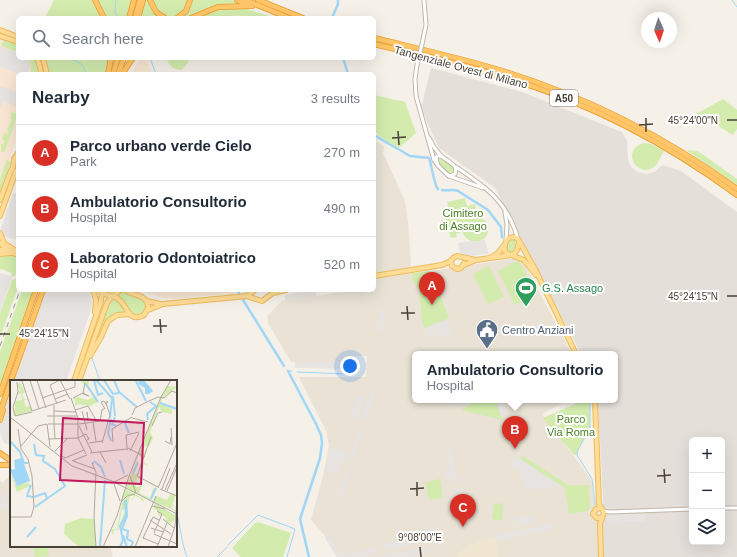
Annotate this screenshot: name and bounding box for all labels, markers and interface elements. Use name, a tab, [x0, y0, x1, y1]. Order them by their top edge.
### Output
north arrow	[641, 12, 677, 48]
search box	[16, 16, 376, 60]
icon: search	[30, 27, 52, 49]
text: Search here	[62, 30, 144, 47]
street label: Tangenziale Ovest di Milano	[393, 43, 529, 91]
text: Nearby	[32, 88, 90, 107]
road number: A50	[550, 90, 578, 106]
text: 3 results	[311, 91, 360, 106]
text: 45°24'00"N	[668, 115, 718, 126]
text: Parco urbano verde Cielo	[70, 137, 252, 154]
text: A	[40, 145, 50, 160]
text: 270 m	[324, 145, 360, 160]
text: Park	[70, 154, 97, 169]
text: Ambulatorio Consultorio	[70, 193, 247, 210]
text: B	[40, 201, 50, 216]
text: 490 m	[324, 201, 360, 216]
park label: Cimitero di Assago	[439, 207, 487, 232]
text: Hospital	[70, 210, 117, 225]
text: Laboratorio Odontoiatrico	[70, 249, 256, 266]
text: C	[40, 257, 50, 272]
text: 520 m	[324, 257, 360, 272]
text: Hospital	[70, 266, 117, 281]
pin: A	[419, 272, 445, 305]
sports icon: G.S. Assago	[513, 275, 539, 308]
place label: G.S. Assago	[542, 282, 603, 294]
text: 45°24'15"N	[668, 291, 718, 302]
public building icon: Centro Anziani	[474, 317, 500, 350]
place label: Centro Anziani	[502, 324, 574, 336]
text: 45°24'15"N	[19, 328, 69, 339]
popup	[412, 351, 618, 403]
your location	[340, 356, 360, 376]
text: Ambulatorio Consultorio	[427, 361, 603, 378]
text: Hospital	[427, 378, 474, 393]
inset map	[10, 380, 177, 547]
park label: Parco Via Roma	[547, 413, 596, 438]
pin: B	[502, 416, 528, 449]
map controls	[689, 437, 725, 545]
button: +	[689, 437, 725, 473]
button: −	[689, 473, 725, 509]
pin: C	[450, 494, 476, 527]
button: layers	[689, 509, 725, 545]
text: 9°08'00"E	[398, 532, 442, 543]

